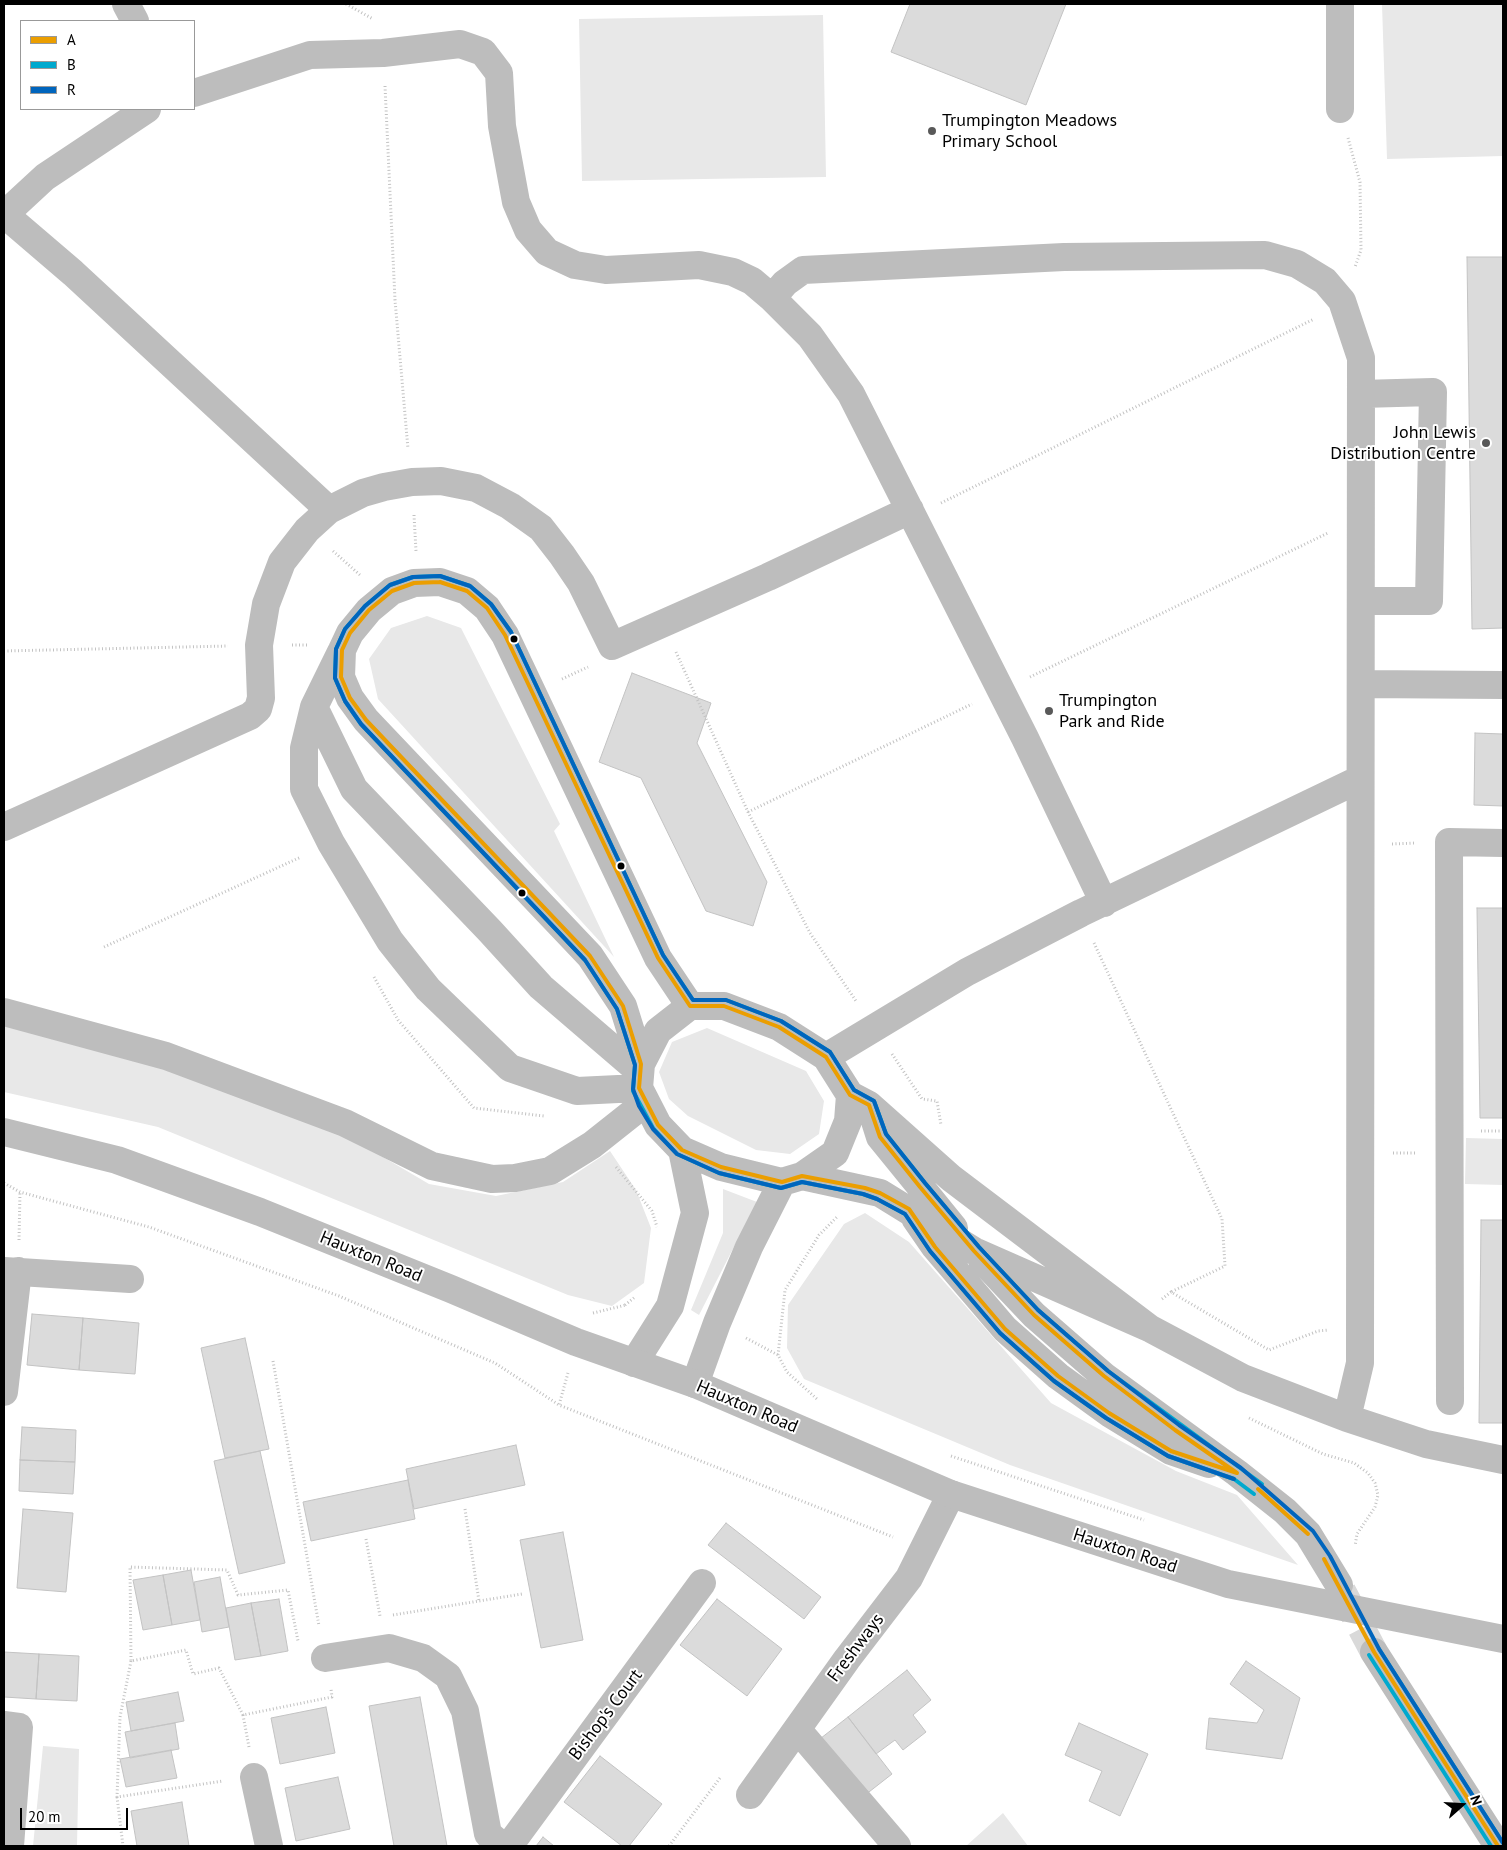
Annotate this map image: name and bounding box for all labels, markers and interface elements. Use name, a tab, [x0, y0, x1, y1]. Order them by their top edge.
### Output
legend	[20, 20, 195, 110]
text: A	[67, 30, 76, 49]
text: B	[67, 55, 76, 74]
text: R	[67, 80, 76, 99]
place label: Trumpington Meadows Primary School	[942, 110, 1117, 152]
marker: Trumpington Meadows Primary School	[926, 125, 938, 137]
place label: John Lewis Distribution Centre	[1330, 422, 1476, 464]
marker: John Lewis Distribution Centre	[1480, 437, 1492, 449]
unlabelled marker	[509, 634, 519, 644]
place label: Trumpington Park and Ride	[1059, 690, 1165, 732]
marker: Trumpington Park and Ride	[1043, 705, 1055, 717]
unlabelled marker	[616, 861, 626, 871]
unlabelled marker	[517, 888, 527, 898]
street label: Hauxton Road	[317, 1227, 425, 1287]
street label: Hauxton Road	[693, 1376, 801, 1438]
street label: Hauxton Road	[1070, 1524, 1180, 1578]
street label: Freshways	[823, 1610, 889, 1686]
street label: Bishop's Court	[565, 1665, 647, 1765]
north arrow	[1437, 1780, 1487, 1830]
text: N	[1466, 1793, 1486, 1807]
scale bar	[22, 1798, 130, 1830]
text: 20 m	[28, 1807, 61, 1826]

